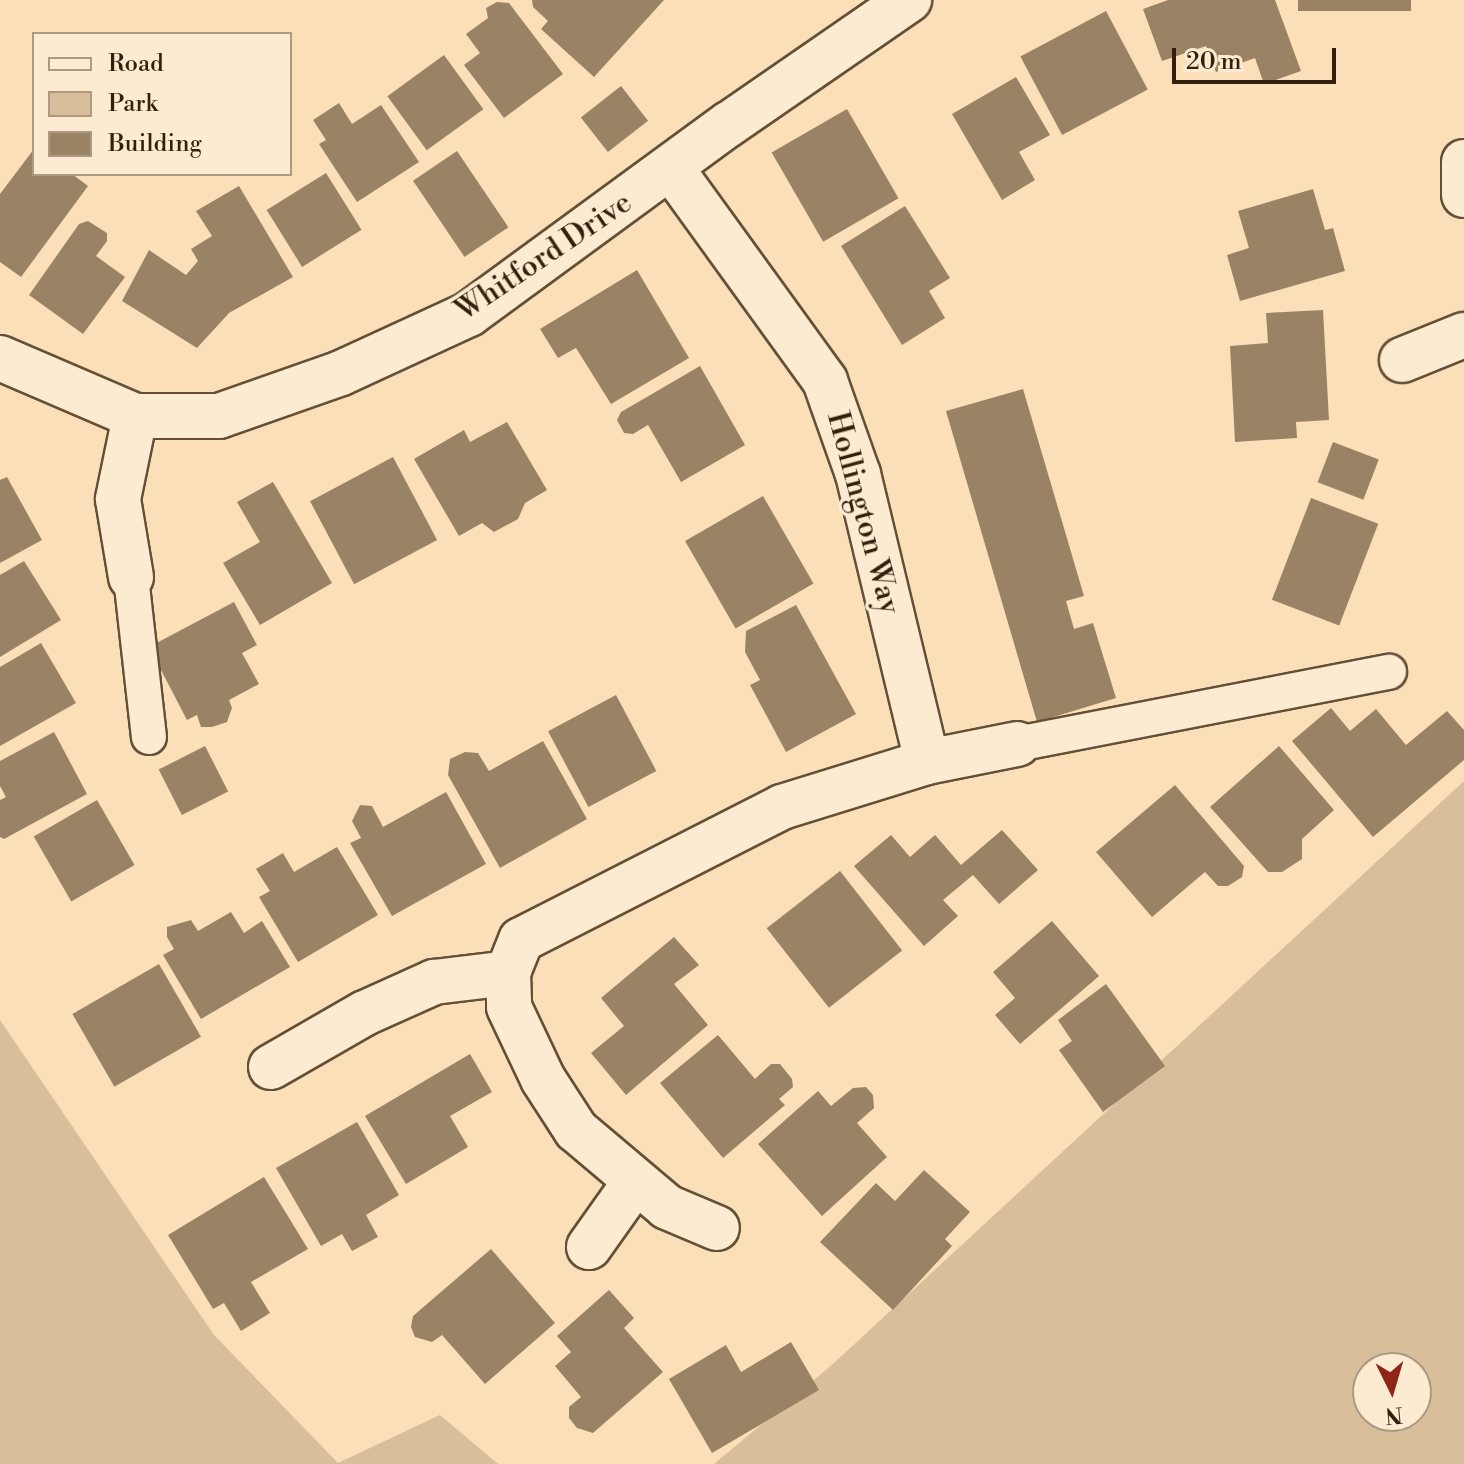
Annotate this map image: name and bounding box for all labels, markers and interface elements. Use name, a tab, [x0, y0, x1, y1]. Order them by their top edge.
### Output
legend	[32, 32, 292, 176]
scale bar	[1176, 32, 1340, 82]
text: 20 m	[1186, 47, 1242, 77]
text: Road	[108, 49, 164, 79]
text: Park	[108, 89, 158, 119]
text: Building	[108, 129, 202, 159]
street label: Whitford Drive	[449, 185, 639, 329]
street label: Hollington Way	[819, 408, 907, 618]
north arrow	[1352, 1352, 1432, 1432]
text: N	[1384, 1400, 1404, 1429]

